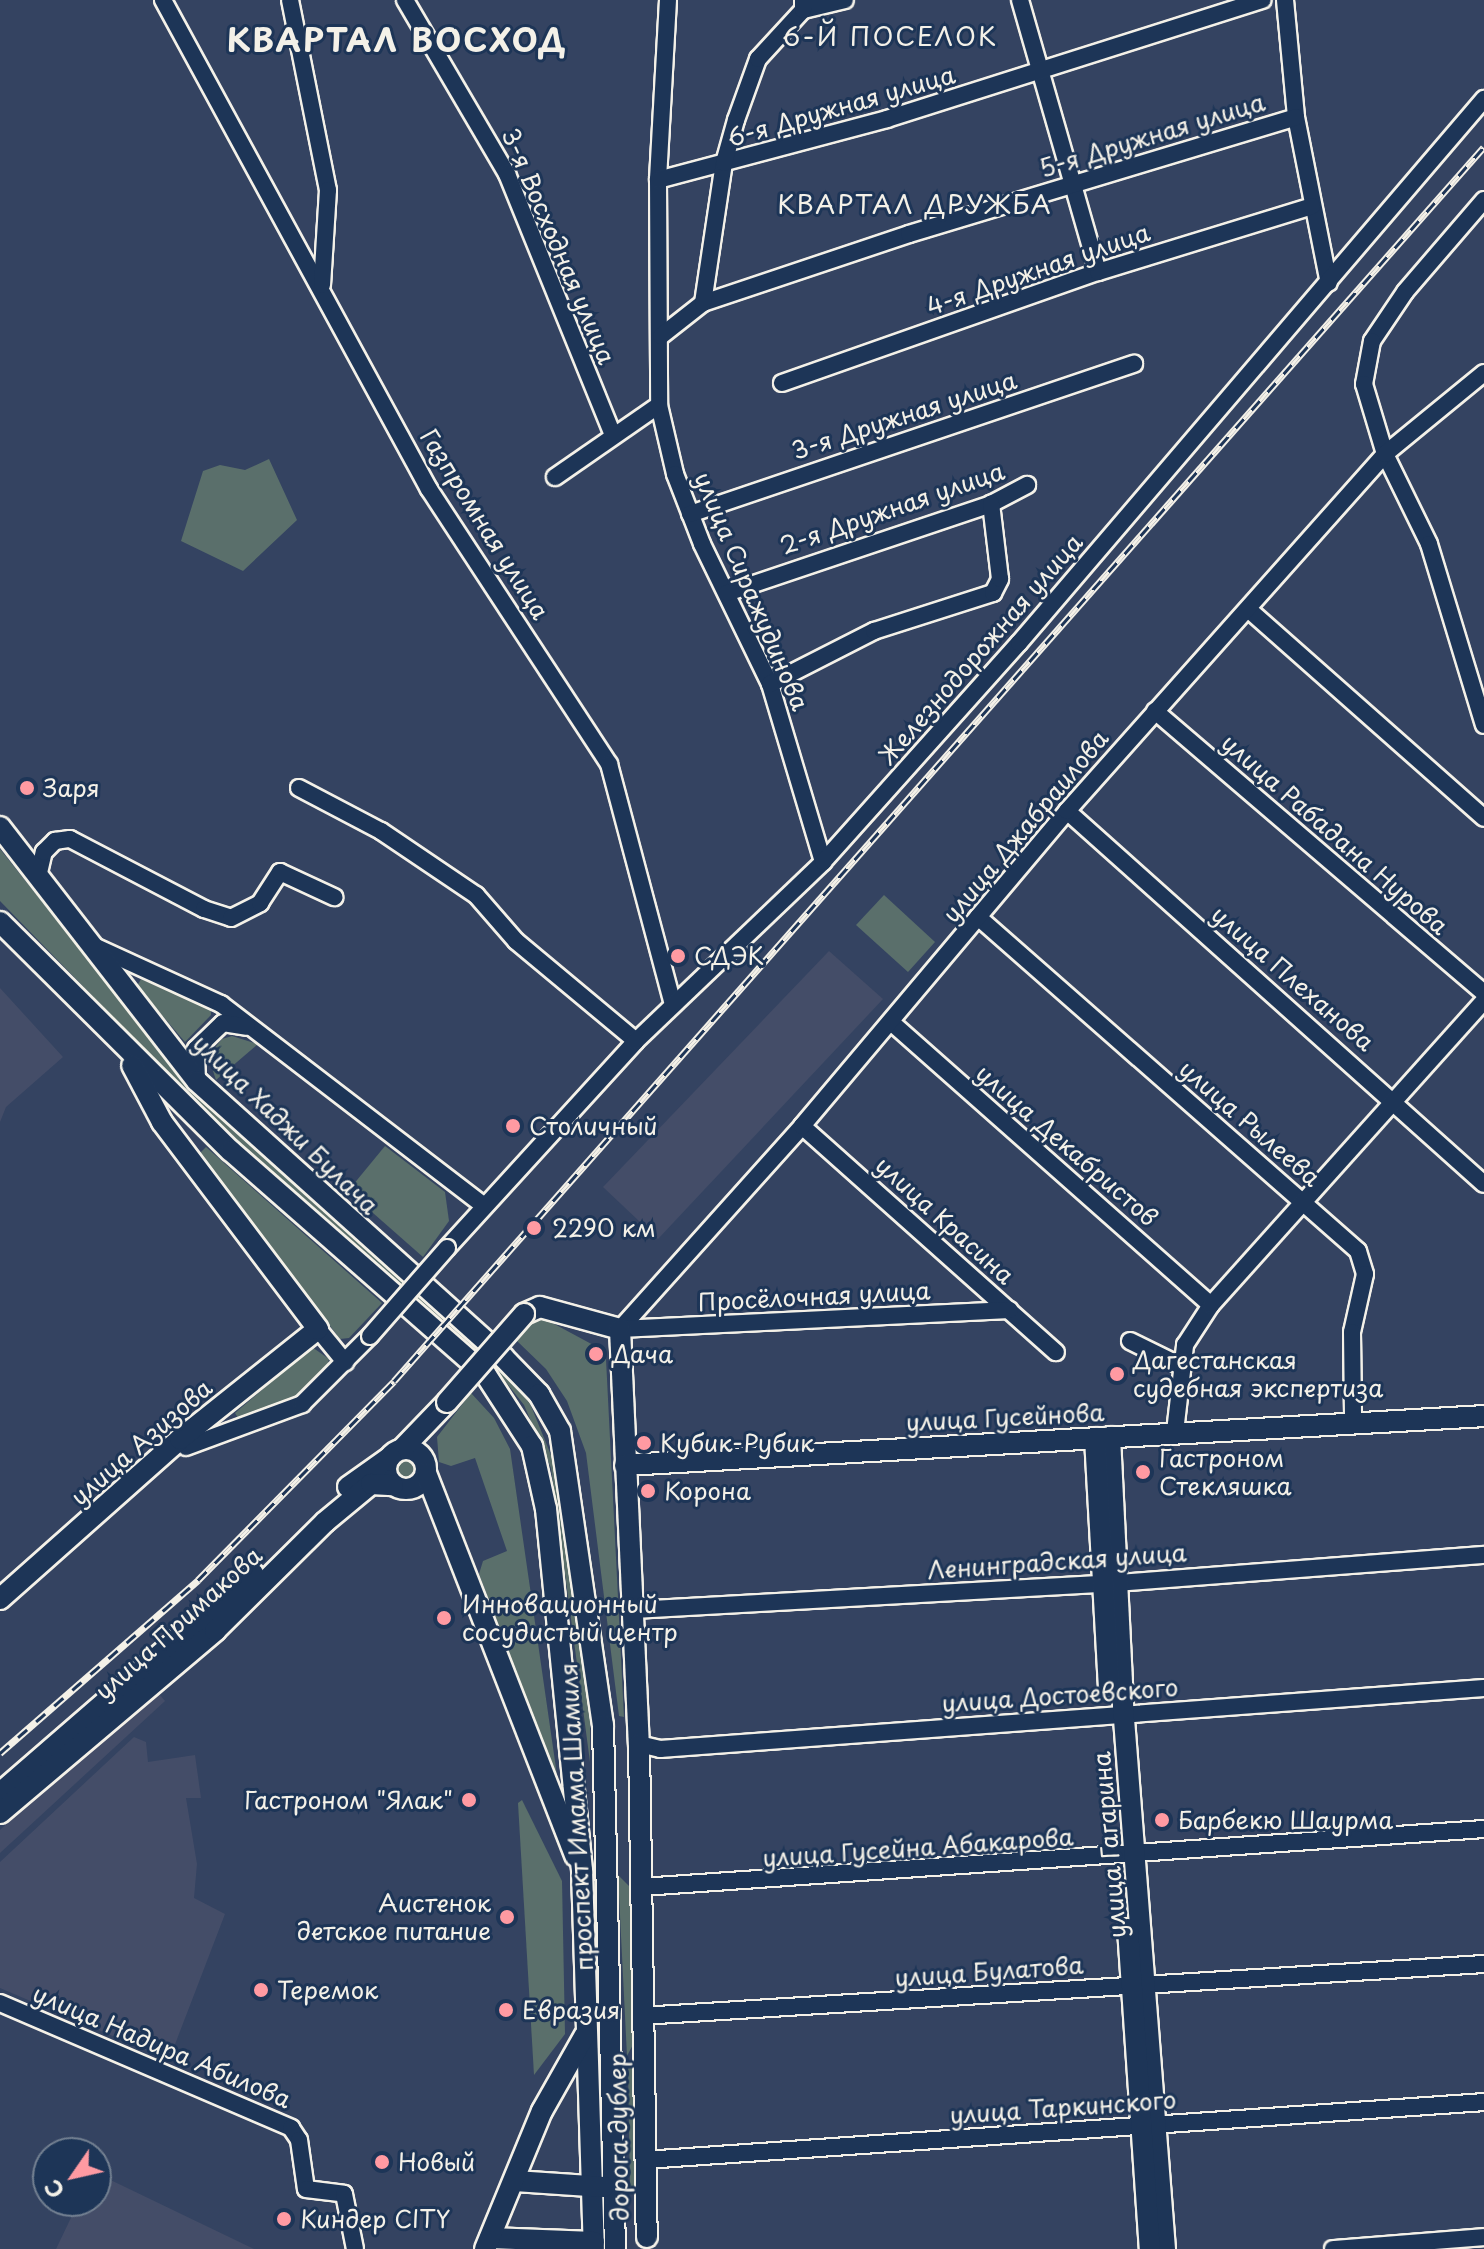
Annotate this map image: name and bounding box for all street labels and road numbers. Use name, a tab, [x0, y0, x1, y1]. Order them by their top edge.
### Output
street label: 6-я Дружная улица	[723, 60, 959, 152]
street label: 5-я Дружная улица	[1035, 87, 1269, 183]
street label: 3-я Восходная улица	[496, 123, 622, 369]
street label: 4-я Дружная улица	[922, 217, 1154, 321]
street label: 3-я Дружная улица	[788, 365, 1020, 465]
street label: Газпромная улица	[414, 423, 556, 625]
street label: 2-я Дружная улица	[776, 456, 1008, 560]
street label: улица Сиражудинова	[688, 467, 816, 715]
street label: Железнодорожная улица	[872, 527, 1088, 771]
street label: улица Джабраилова	[936, 723, 1114, 929]
street label: улица Рабадана Нурова	[1215, 727, 1455, 941]
street label: улица Плеханова	[1205, 899, 1381, 1057]
street label: улица Хаджи Булача	[187, 1027, 385, 1221]
street label: улица Рылеева	[1173, 1054, 1327, 1192]
street label: улица Декабристов	[970, 1058, 1164, 1232]
street label: улица Красина	[869, 1150, 1021, 1290]
street label: Просёлочная улица	[696, 1275, 932, 1317]
street label: улица Азизова	[64, 1373, 218, 1511]
street label: улица Гусейнова	[904, 1397, 1106, 1437]
street label: Ленинградская улица	[926, 1538, 1188, 1584]
street label: улица Примакова	[88, 1540, 268, 1706]
street label: проспект Имама Шамиля	[553, 1661, 599, 1973]
street label: улица Достоевского	[940, 1672, 1180, 1718]
street label: улица Гагарина	[1086, 1750, 1132, 1940]
street label: улица Гусейна Абакарова	[760, 1822, 1076, 1872]
street label: улица Булатова	[893, 1950, 1085, 1992]
street label: улица Надира Абилова	[28, 1978, 296, 2114]
street label: дорога дублер	[602, 2052, 634, 2222]
street label: улица Таркинского	[948, 2085, 1178, 2129]

